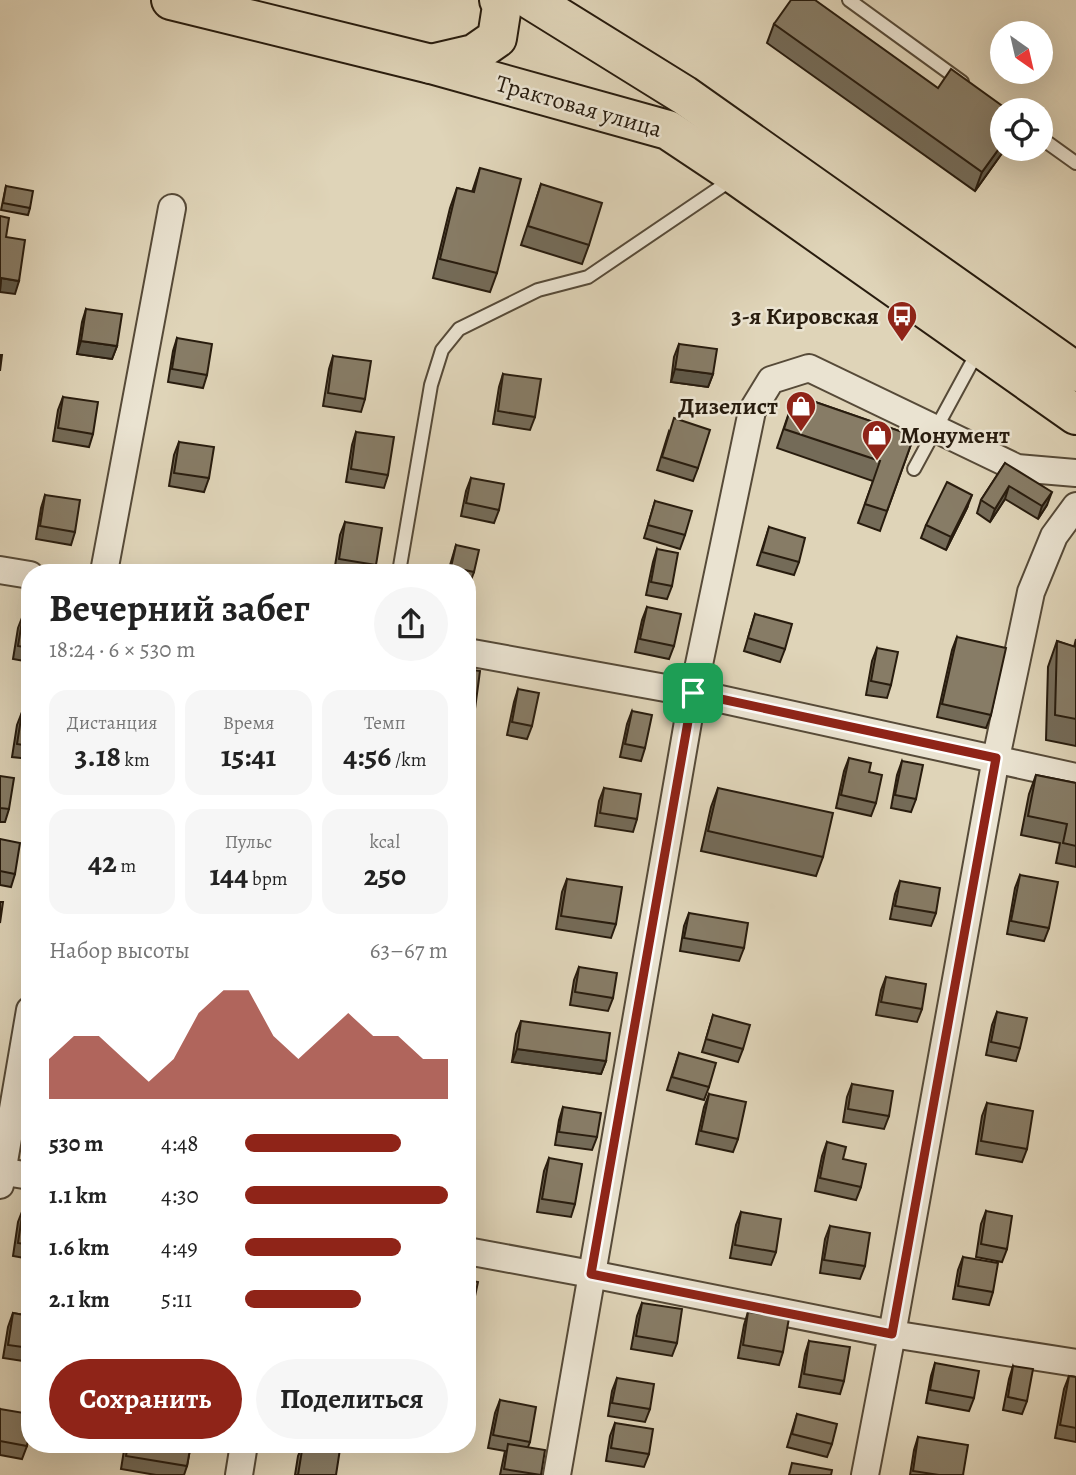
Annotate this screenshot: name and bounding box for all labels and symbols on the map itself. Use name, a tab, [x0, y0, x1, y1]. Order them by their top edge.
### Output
north arrow	[990, 21, 1054, 84]
street label: Трактовая улица	[492, 67, 666, 145]
bus stop icon: 3-я Кировская	[885, 299, 919, 343]
place label: 3-я Кировская	[731, 300, 879, 332]
shop icon: Дизелист	[784, 389, 818, 433]
place label: Дизелист	[678, 390, 778, 422]
shop icon: Монумент	[860, 418, 894, 462]
place label: Монумент	[900, 419, 1010, 451]
pin	[663, 663, 723, 723]

